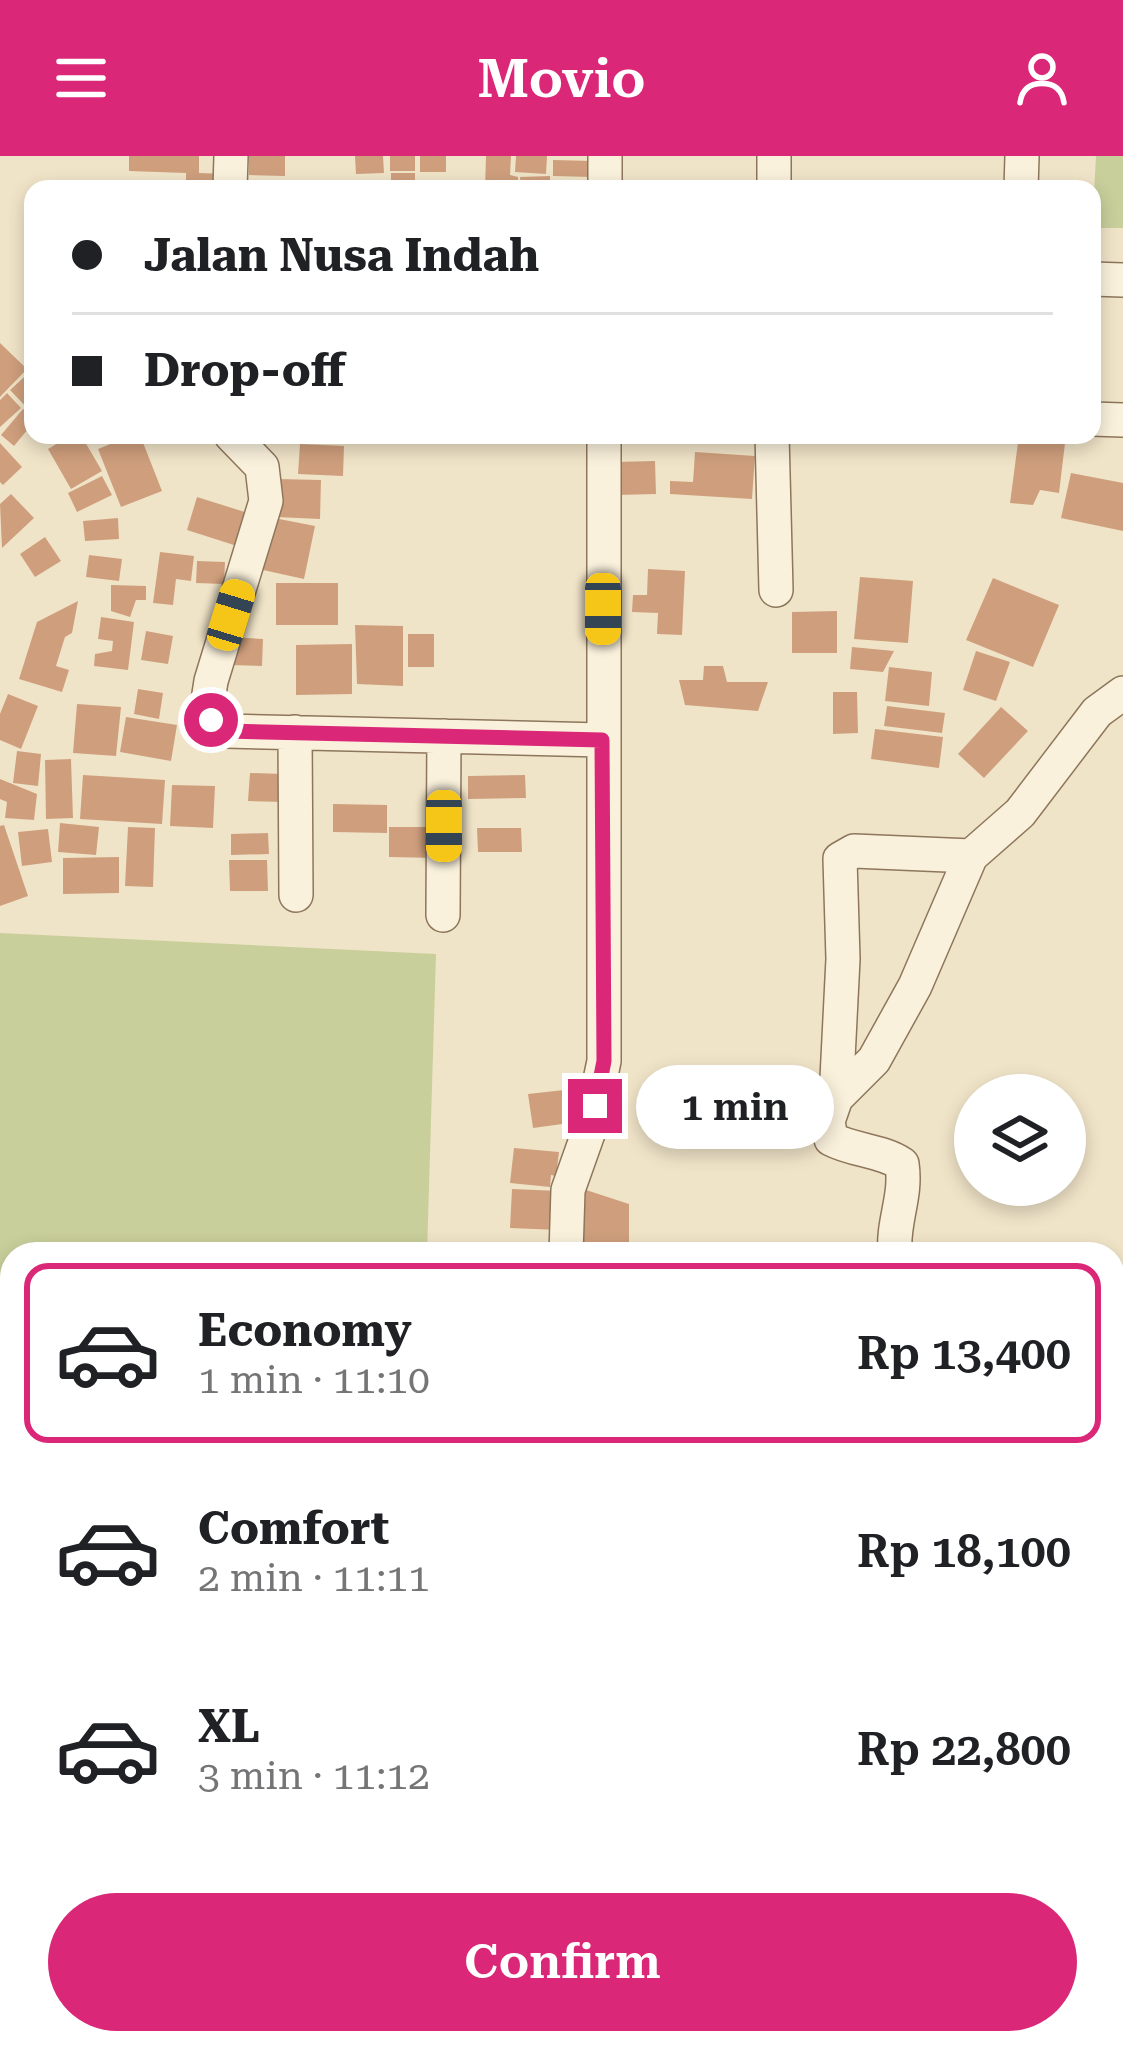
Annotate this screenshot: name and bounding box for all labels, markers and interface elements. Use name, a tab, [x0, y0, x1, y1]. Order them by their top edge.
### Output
icon: menu	[48, 45, 114, 111]
icon: person	[1009, 45, 1075, 111]
text: Movio	[477, 47, 646, 110]
text: Jalan Nusa Indah	[144, 229, 539, 282]
text: Drop-off	[144, 344, 345, 397]
car	[585, 573, 621, 645]
car	[203, 575, 259, 655]
route start	[184, 693, 238, 747]
car	[426, 790, 462, 862]
callout: 1 min	[637, 1064, 835, 1148]
map controls	[954, 1074, 1086, 1206]
button: layers	[954, 1074, 1086, 1206]
route end	[568, 1079, 622, 1133]
text: 1 min	[681, 1084, 789, 1130]
icon: car	[54, 1299, 162, 1407]
text: Economy	[198, 1304, 412, 1357]
text: Rp 13,400	[857, 1327, 1071, 1380]
text: 1 min · 11:10	[198, 1357, 430, 1403]
icon: car	[54, 1497, 162, 1605]
text: Comfort	[198, 1502, 389, 1555]
text: Rp 18,100	[857, 1525, 1071, 1578]
text: 2 min · 11:11	[198, 1555, 430, 1601]
icon: car	[54, 1695, 162, 1803]
text: XL	[198, 1700, 260, 1753]
text: Rp 22,800	[857, 1723, 1071, 1776]
text: 3 min · 11:12	[198, 1753, 430, 1799]
button: Confirm	[48, 1893, 1077, 2031]

